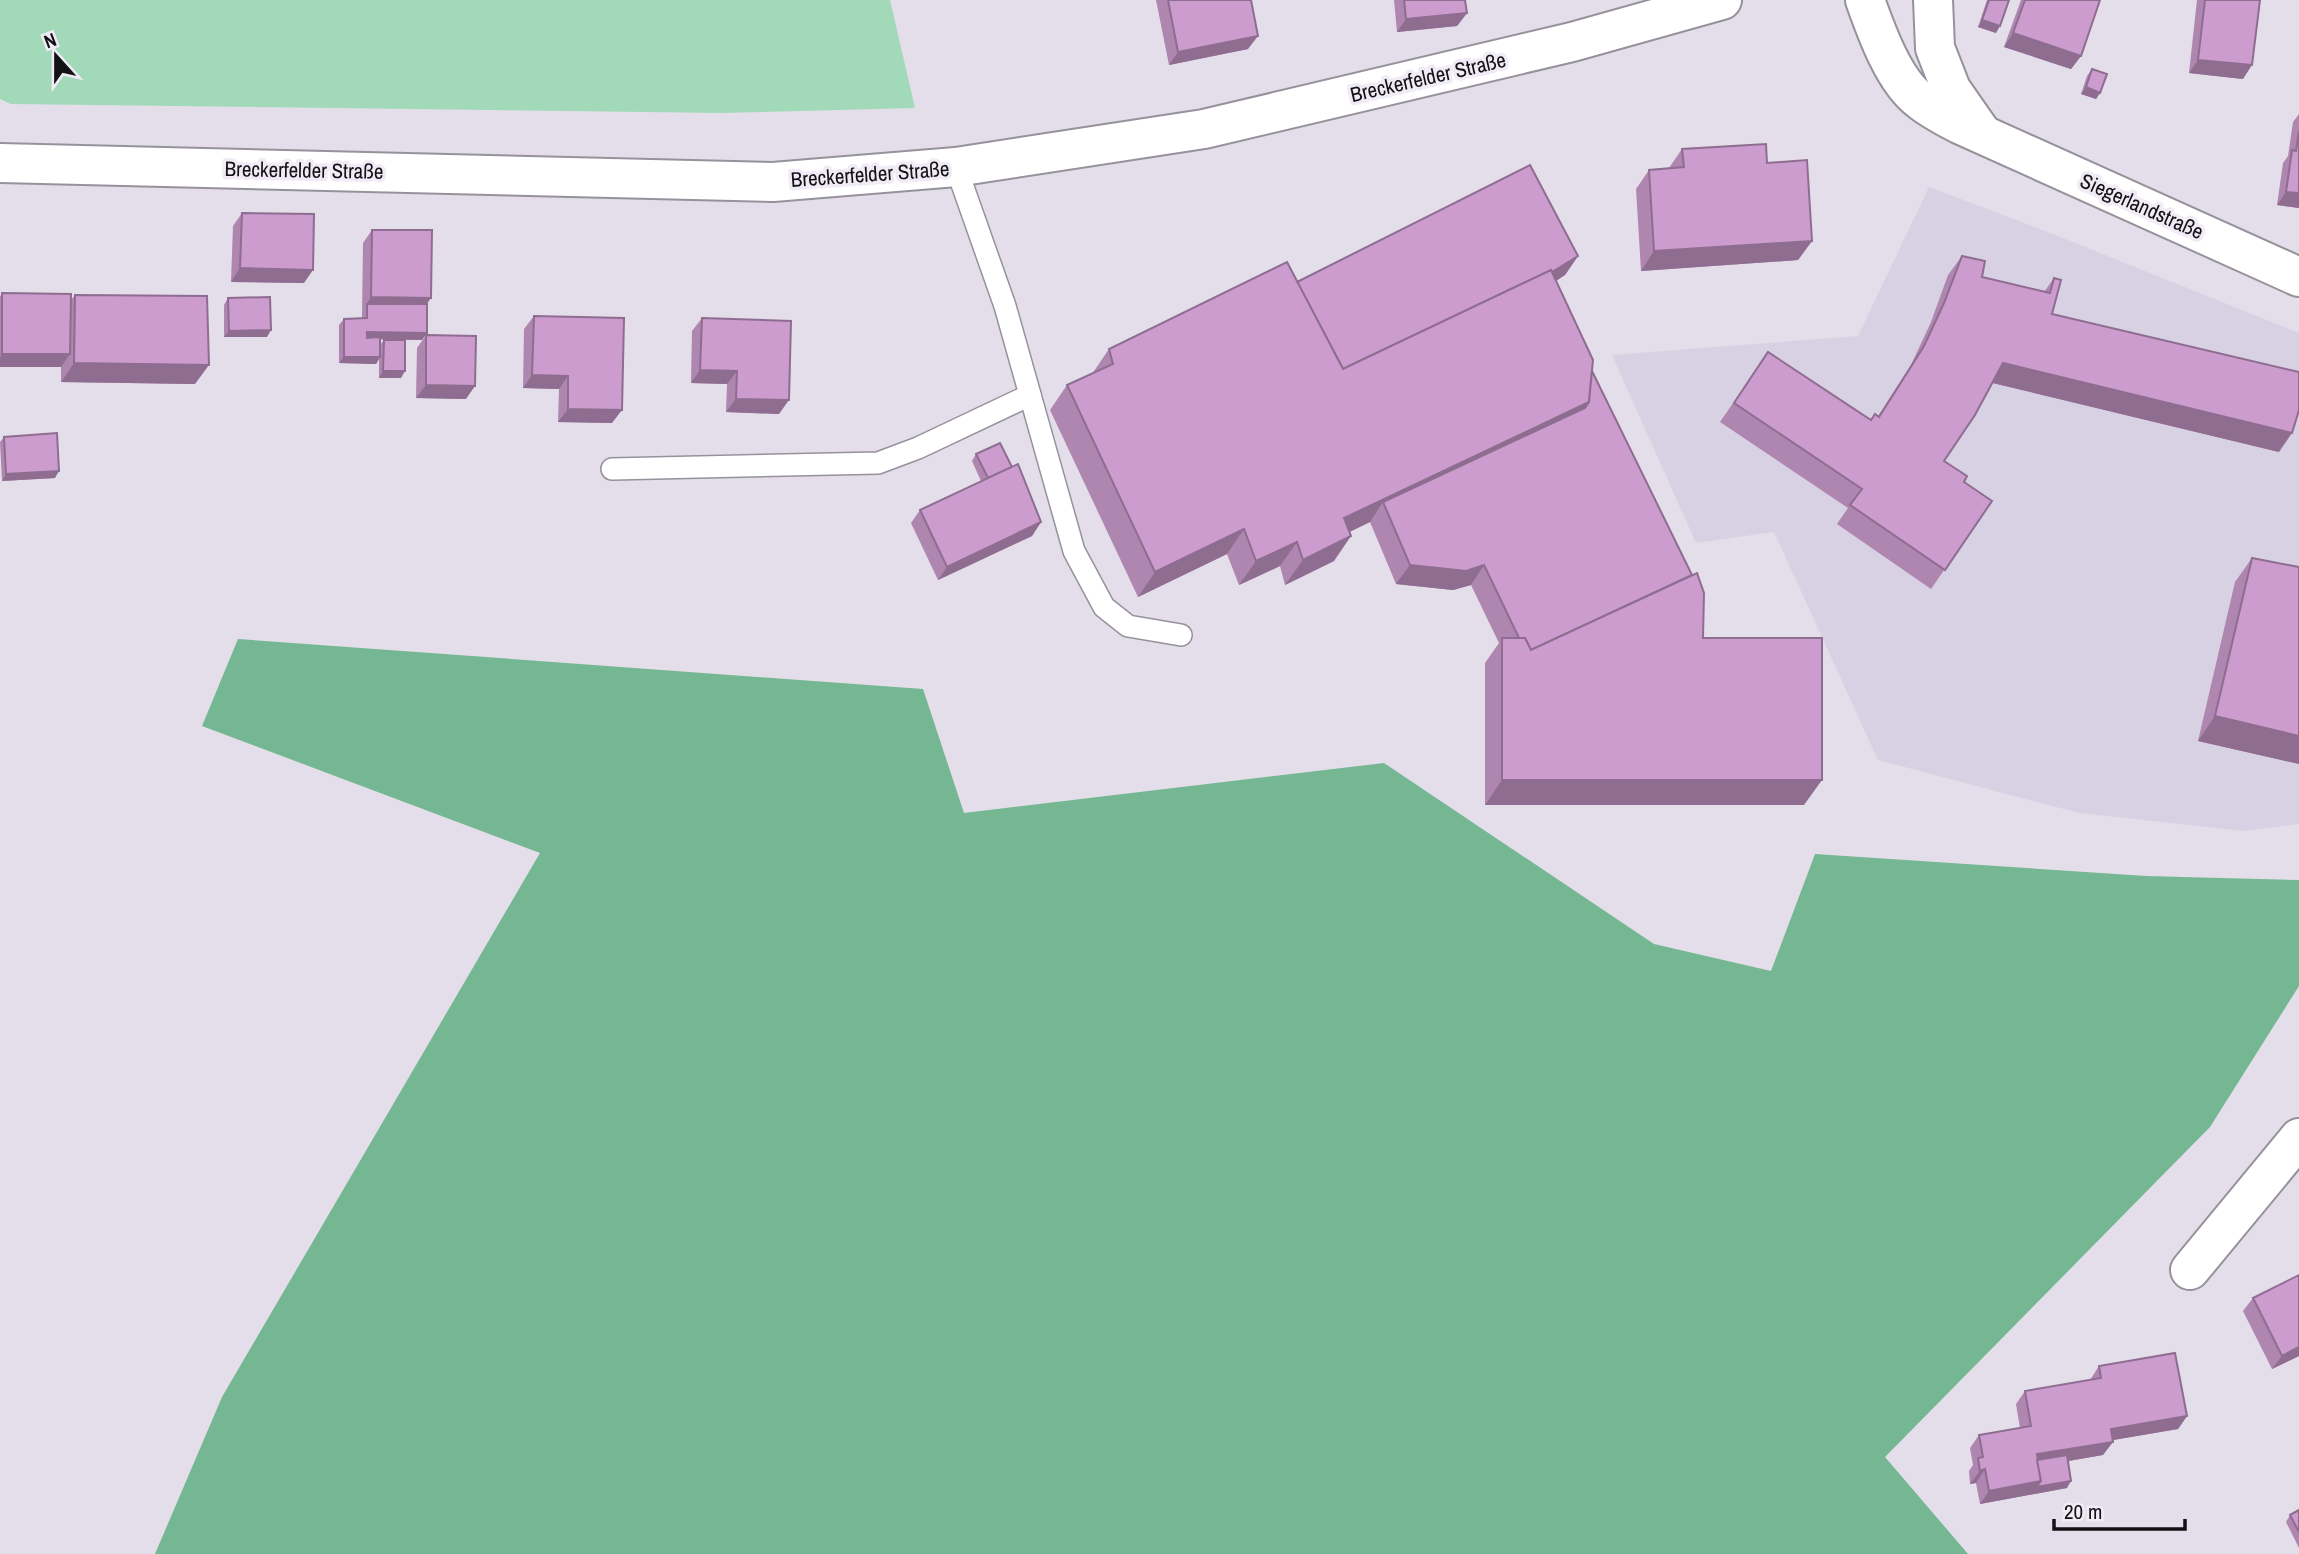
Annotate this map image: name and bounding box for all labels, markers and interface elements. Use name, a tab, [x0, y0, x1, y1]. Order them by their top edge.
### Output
north arrow	[21, 21, 91, 91]
text: N	[40, 26, 60, 54]
street label: Breckerfelder Straße	[1347, 45, 1509, 109]
street label: Breckerfelder Straße	[224, 154, 384, 186]
street label: Breckerfelder Straße	[790, 154, 950, 194]
street label: Siegerlandstraße	[2076, 166, 2208, 246]
scale bar	[2054, 1488, 2185, 1532]
text: 20 m	[2064, 1497, 2102, 1526]

